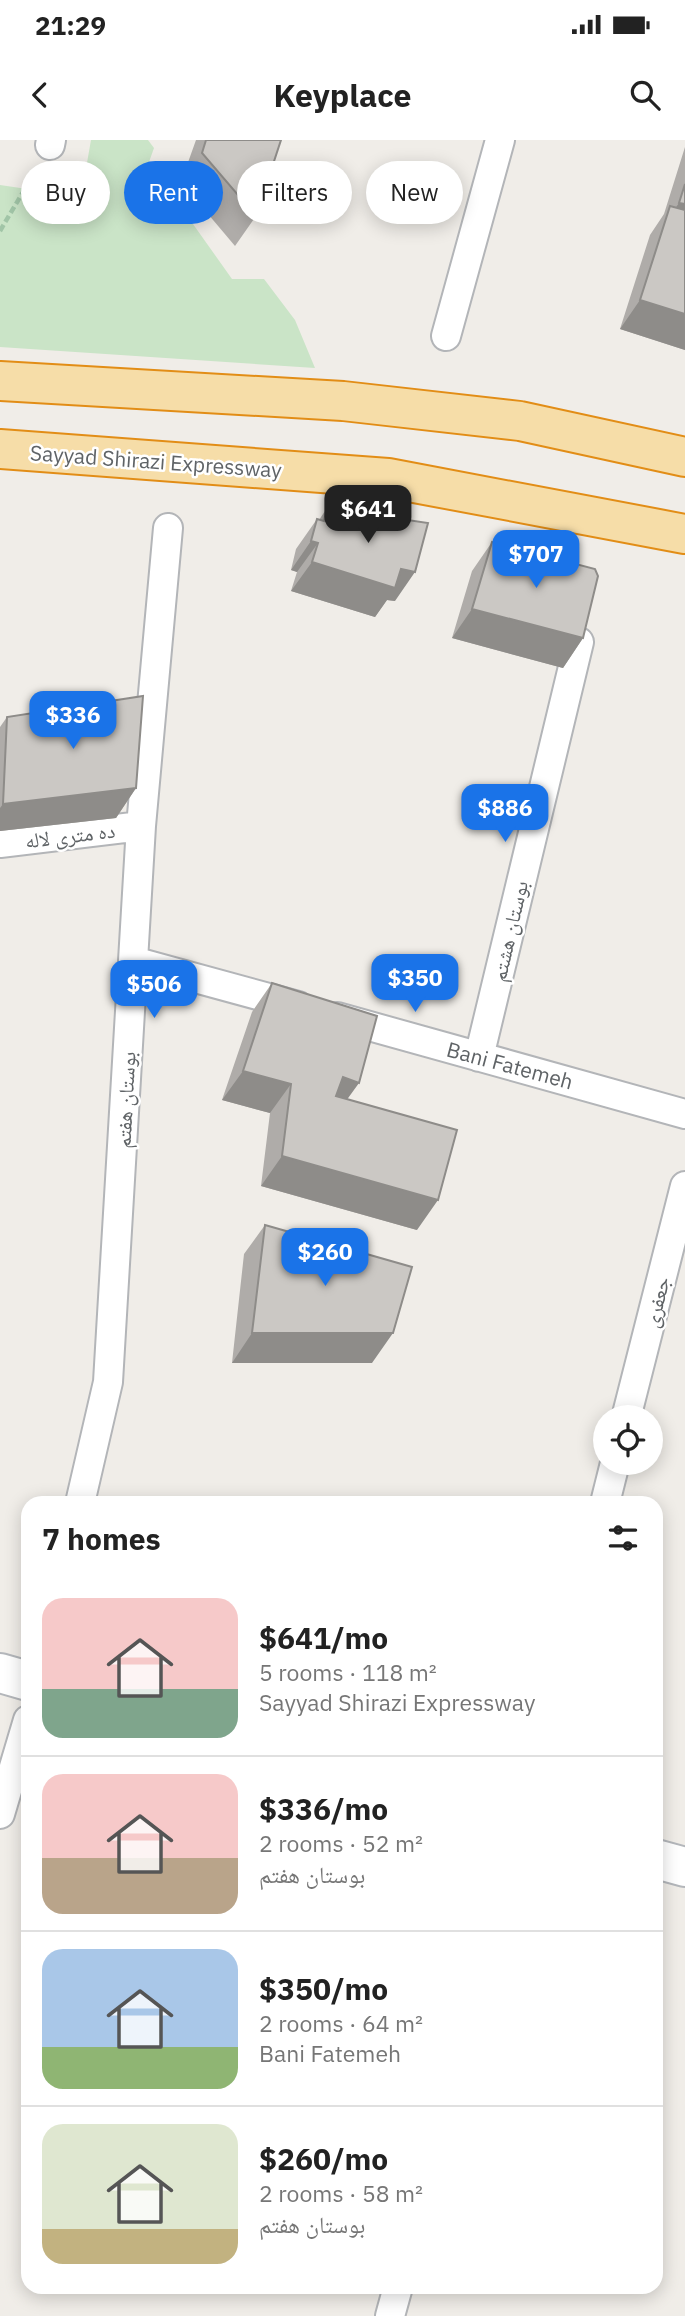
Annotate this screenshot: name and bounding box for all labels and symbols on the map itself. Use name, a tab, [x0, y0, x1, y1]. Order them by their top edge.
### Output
street label: Sayyad Shirazi Expressway	[29, 438, 283, 484]
pin: $641	[327, 486, 409, 545]
pin: $707	[495, 531, 577, 590]
pin: $336	[32, 692, 114, 751]
pin: $886	[464, 784, 546, 844]
street label: ده متری لاله	[23, 816, 117, 854]
street label: بوستان هشتم	[484, 878, 535, 984]
pin: $350	[374, 954, 456, 1014]
pin: $506	[113, 960, 195, 1020]
street label: Bani Fatemeh	[444, 1035, 576, 1095]
street label: بوستان هفتم	[108, 1051, 143, 1149]
pin: $260	[284, 1228, 366, 1288]
street label: جعفری	[636, 1274, 676, 1330]

